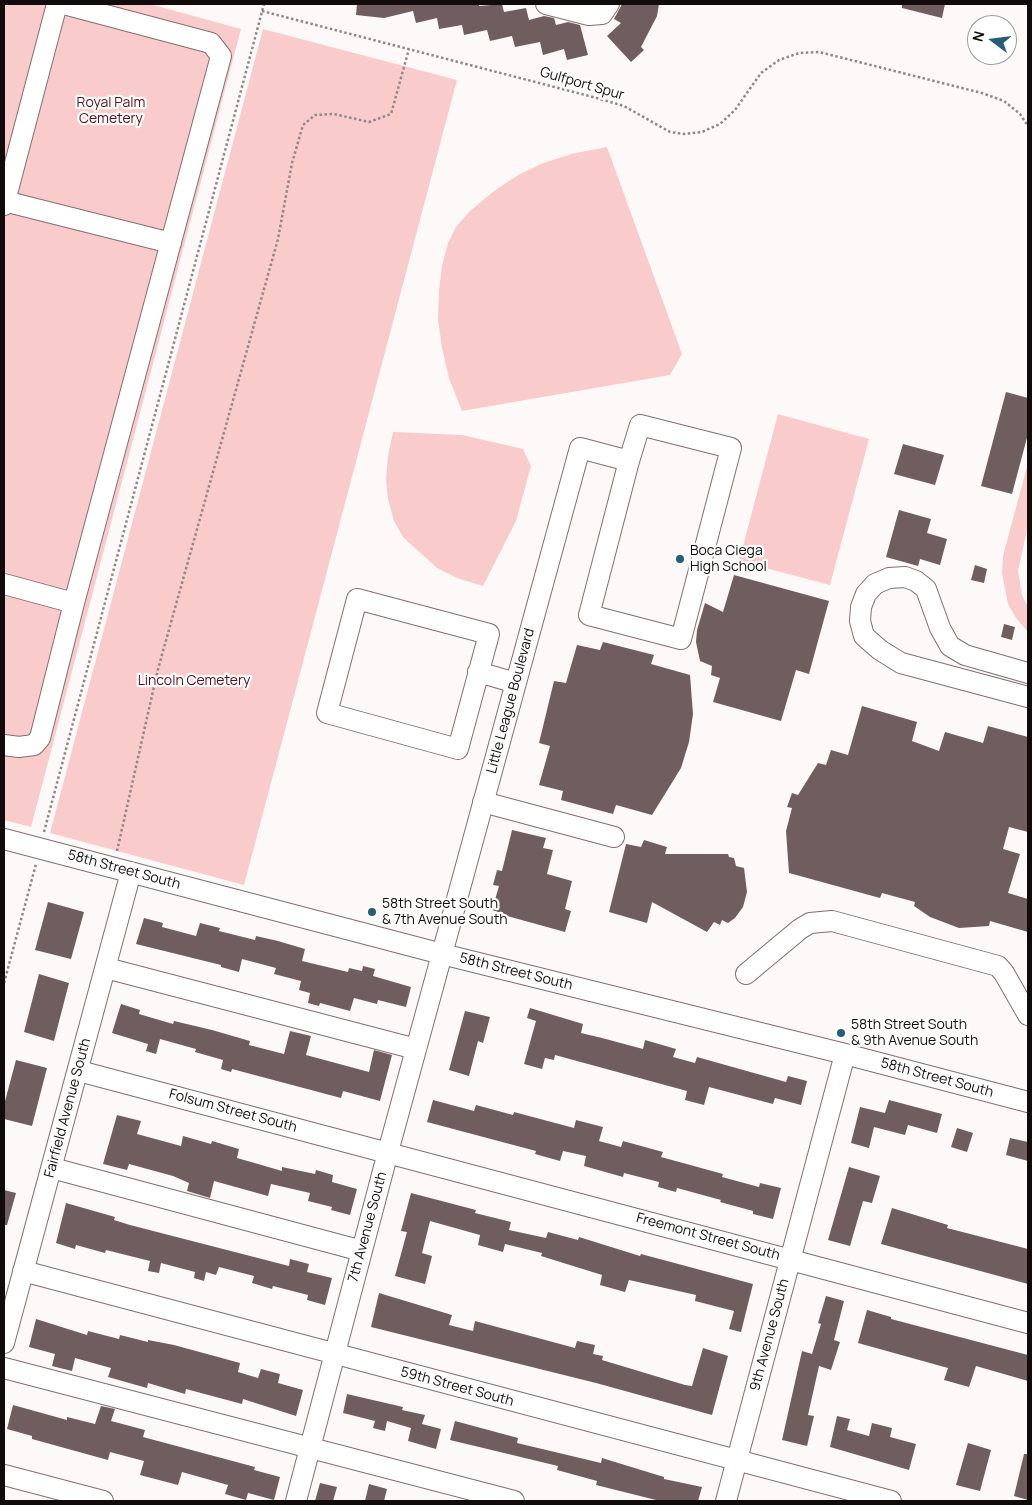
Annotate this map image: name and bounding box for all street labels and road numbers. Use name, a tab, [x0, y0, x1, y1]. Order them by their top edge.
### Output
street label: Gulfport Spur	[538, 64, 626, 104]
street label: Little League Boulevard	[484, 627, 538, 775]
street label: 58th Street South	[66, 847, 182, 893]
street label: 58th Street South	[458, 950, 574, 994]
street label: Fairfield Avenue South	[41, 1036, 95, 1180]
street label: 58th Street South	[879, 1055, 995, 1101]
street label: Folsum Street South	[167, 1086, 299, 1136]
street label: 7th Avenue South	[345, 1170, 391, 1284]
street label: Freemont Street South	[634, 1210, 782, 1264]
street label: 9th Avenue South	[747, 1277, 793, 1393]
street label: 59th Street South	[399, 1364, 515, 1410]

